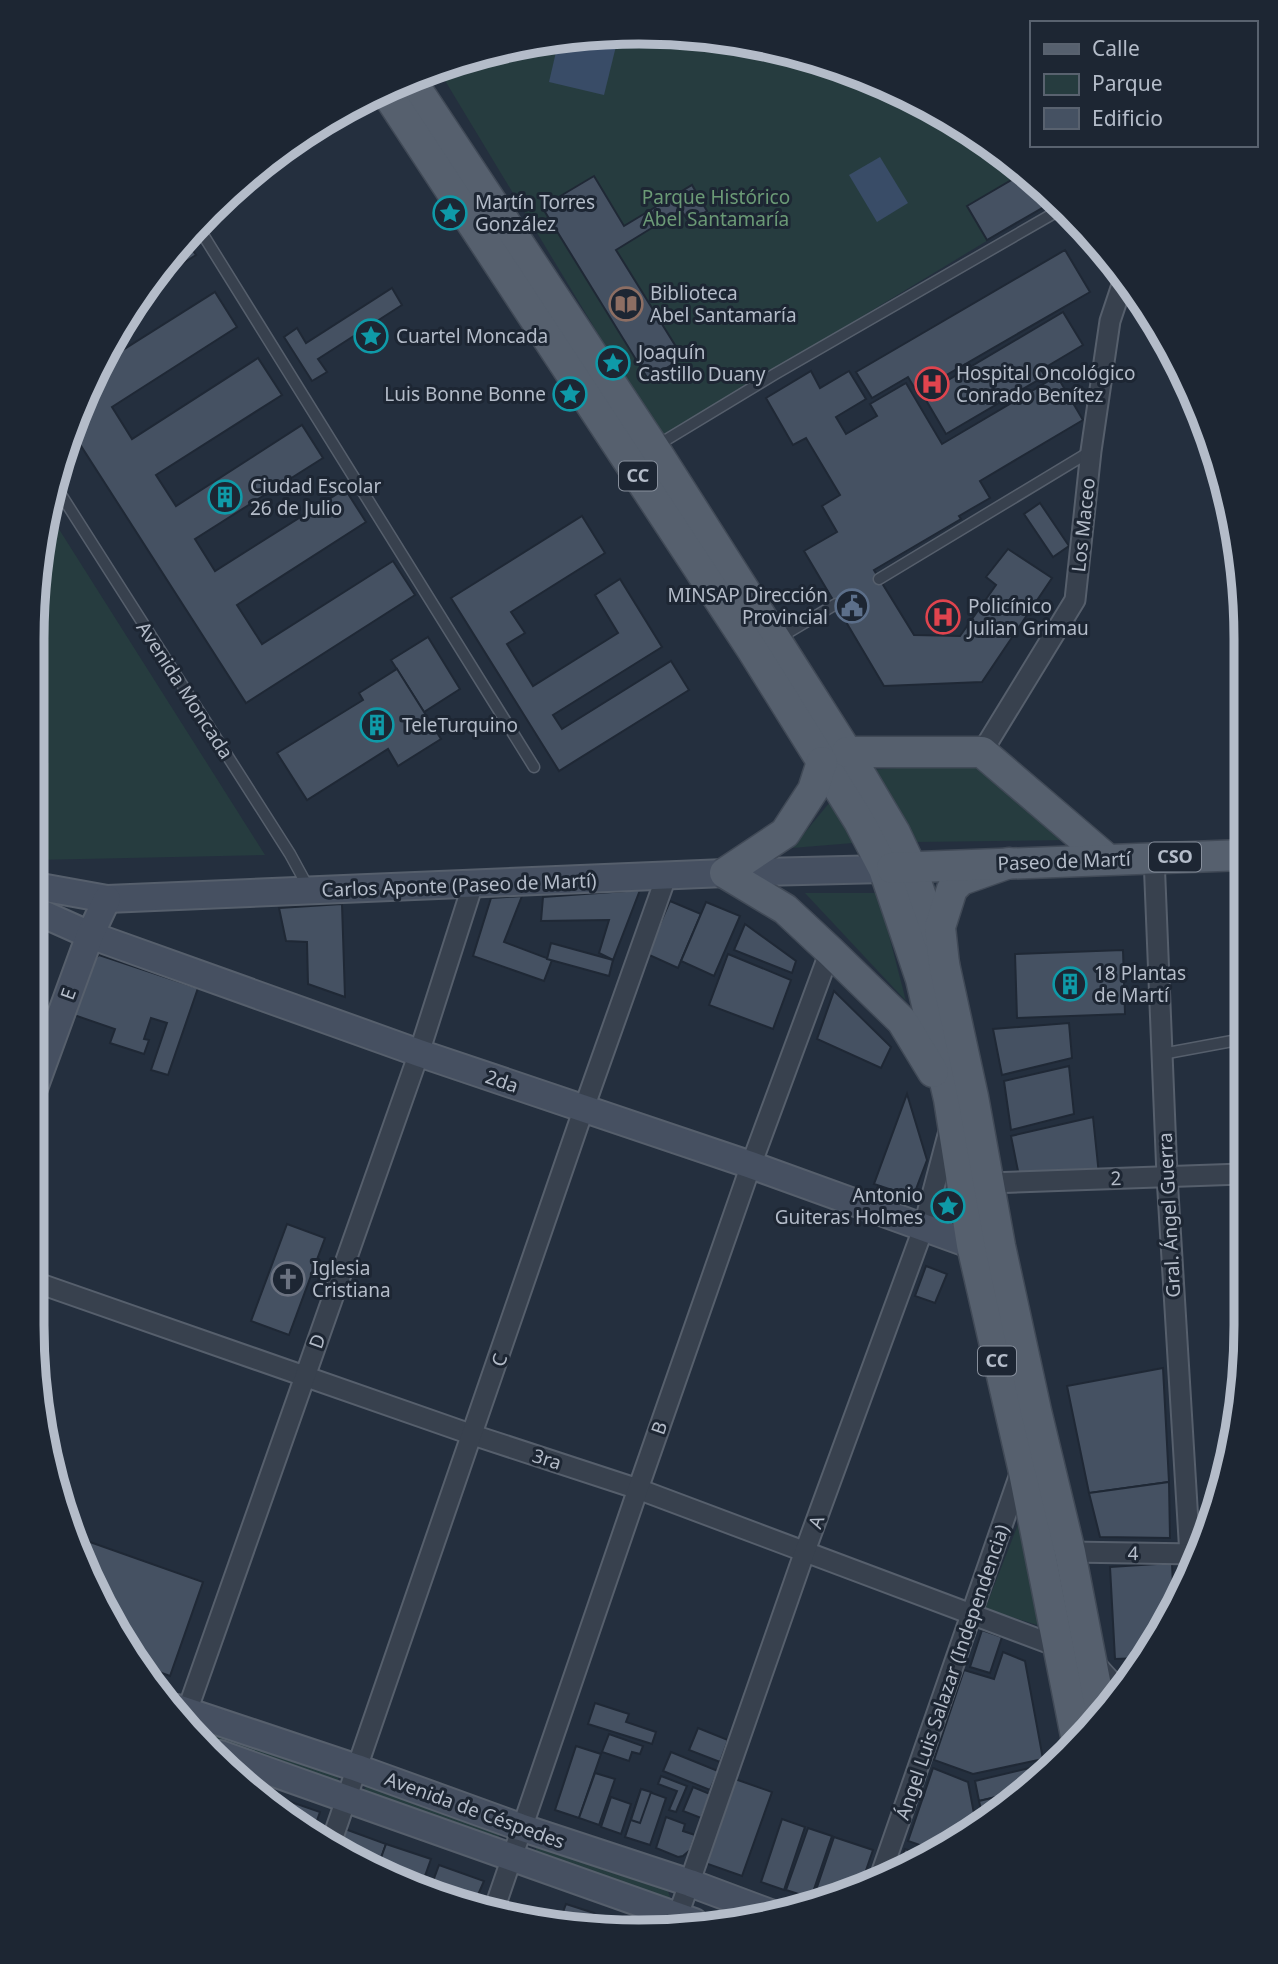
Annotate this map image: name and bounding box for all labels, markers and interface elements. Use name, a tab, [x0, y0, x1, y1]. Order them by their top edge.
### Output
legend	[1030, 21, 1257, 147]
text: Calle	[1092, 34, 1140, 62]
text: Parque	[1092, 69, 1162, 97]
text: Edificio	[1092, 104, 1163, 132]
park label: Parque Histórico Abel Santamaría	[642, 184, 790, 232]
place label: Martín Torres González	[475, 189, 595, 237]
place icon: Martín Torres González	[431, 194, 469, 232]
place label: Biblioteca Abel Santamaría	[650, 280, 797, 328]
library icon: Biblioteca Abel Santamaría	[607, 285, 645, 323]
place icon: Cuartel Moncada	[352, 317, 390, 355]
place label: Cuartel Moncada	[396, 323, 548, 349]
place label: Joaquín Castillo Duany	[636, 339, 766, 387]
place icon: Joaquín Castillo Duany	[594, 344, 632, 382]
place label: Hospital Oncológico Conrado Benítez	[956, 360, 1135, 408]
hospital icon: Hospital Oncológico Conrado Benítez	[913, 365, 951, 403]
place icon: Luis Bonne Bonne	[551, 375, 589, 413]
place label: Luis Bonne Bonne	[384, 381, 546, 407]
road number: CC	[619, 462, 657, 490]
place label: Ciudad Escolar 26 de Julio	[250, 473, 381, 521]
street label: Los Maceo	[1065, 477, 1101, 573]
building icon: Ciudad Escolar 26 de Julio	[206, 478, 244, 516]
place label: MINSAP Dirección Provincial	[668, 582, 828, 630]
public building icon: MINSAP Dirección Provincial	[833, 587, 871, 625]
place label: Policínico Julian Grimau	[966, 593, 1089, 641]
hospital icon: Policínico Julian Grimau	[924, 598, 962, 636]
street label: Avenida Moncada	[131, 616, 239, 764]
building icon: TeleTurquino	[358, 706, 396, 744]
place label: TeleTurquino	[402, 712, 518, 738]
road number: CSO	[1149, 842, 1201, 872]
street label: Paseo de Martí	[997, 846, 1132, 876]
street label: Carlos Aponte (Paseo de Martí)	[321, 867, 597, 903]
place label: 18 Plantas de Martí	[1094, 960, 1186, 1008]
building icon: 18 Plantas de Martí	[1051, 965, 1089, 1003]
street label: E	[54, 985, 82, 1003]
street label: 2da	[482, 1063, 522, 1099]
street label: Gral. Ángel Guerra	[1152, 1132, 1186, 1298]
street label: 2	[1110, 1165, 1122, 1191]
place label: Antonio Guiteras Holmes	[775, 1182, 923, 1230]
place icon: Antonio Guiteras Holmes	[929, 1187, 967, 1225]
place label: Iglesia Cristiana	[312, 1255, 391, 1303]
church icon: Iglesia Cristiana	[269, 1260, 307, 1298]
street label: D	[302, 1330, 332, 1352]
road number: CC	[978, 1346, 1016, 1376]
street label: C	[485, 1350, 513, 1370]
street label: B	[645, 1418, 673, 1438]
street label: 3ra	[529, 1442, 565, 1476]
street label: A	[802, 1511, 831, 1532]
street label: Ángel Luis Salazar (Independencia)	[889, 1521, 1015, 1823]
street label: 4	[1127, 1540, 1139, 1566]
street label: Avenida de Céspedes	[382, 1765, 568, 1855]

